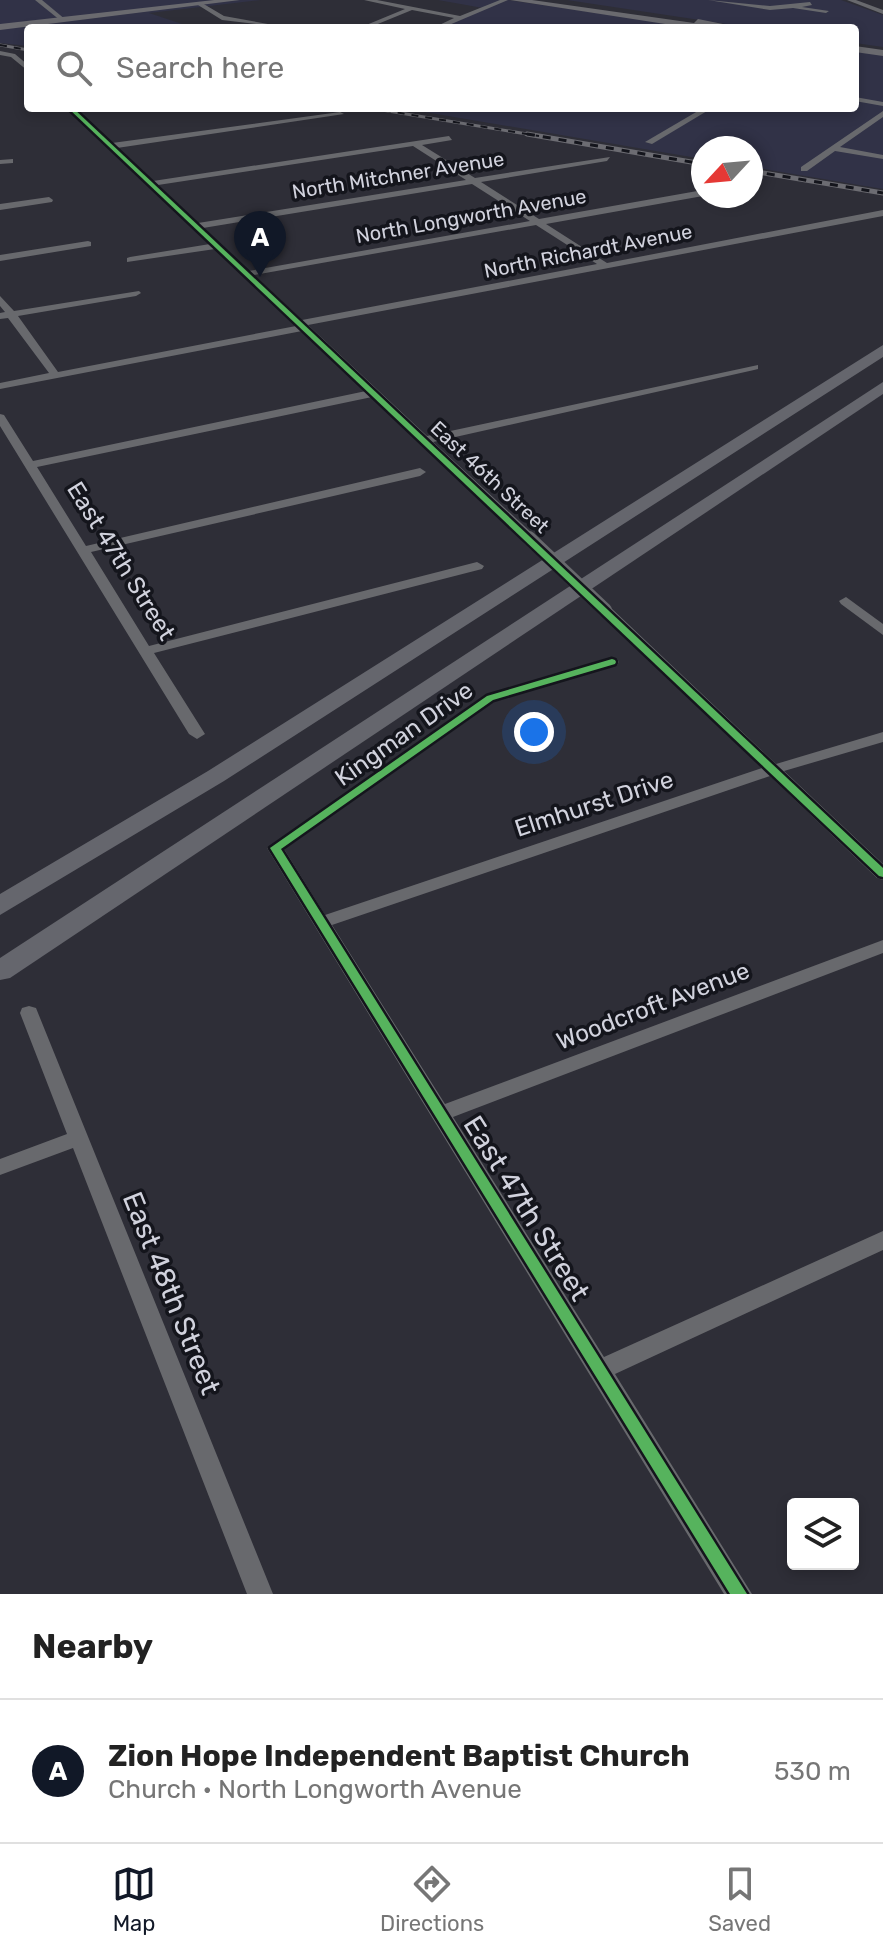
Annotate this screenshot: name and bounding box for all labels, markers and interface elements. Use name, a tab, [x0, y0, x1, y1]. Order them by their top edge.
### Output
search box	[24, 24, 859, 112]
icon: search	[52, 46, 96, 90]
text: Search here	[116, 50, 284, 86]
north arrow	[691, 136, 763, 208]
street label: North Mitchner Avenue	[290, 146, 506, 204]
street label: North Longworth Avenue	[354, 184, 588, 248]
pin: A	[234, 211, 286, 277]
street label: North Richardt Avenue	[482, 219, 694, 283]
street label: East 46th Street	[426, 416, 554, 538]
street label: East 47th Street	[61, 477, 181, 645]
street label: Kingman Drive	[330, 676, 478, 792]
your location	[514, 712, 554, 752]
street label: Elmhurst Drive	[511, 765, 677, 843]
street label: Woodcroft Avenue	[553, 956, 753, 1056]
street label: East 47th Street	[457, 1110, 597, 1307]
street label: East 48th Street	[116, 1187, 227, 1399]
map controls	[787, 1498, 859, 1570]
button: layers	[787, 1498, 859, 1570]
text: Nearby	[32, 1626, 153, 1667]
text: Zion Hope Independent Baptist Church	[108, 1738, 690, 1774]
text: A	[49, 1756, 67, 1787]
text: 530 m	[774, 1756, 851, 1787]
text: Church · North Longworth Avenue	[108, 1774, 522, 1805]
tab: Map	[112, 1862, 156, 1937]
tab: Directions	[380, 1862, 484, 1937]
tab: Saved	[708, 1862, 771, 1937]

